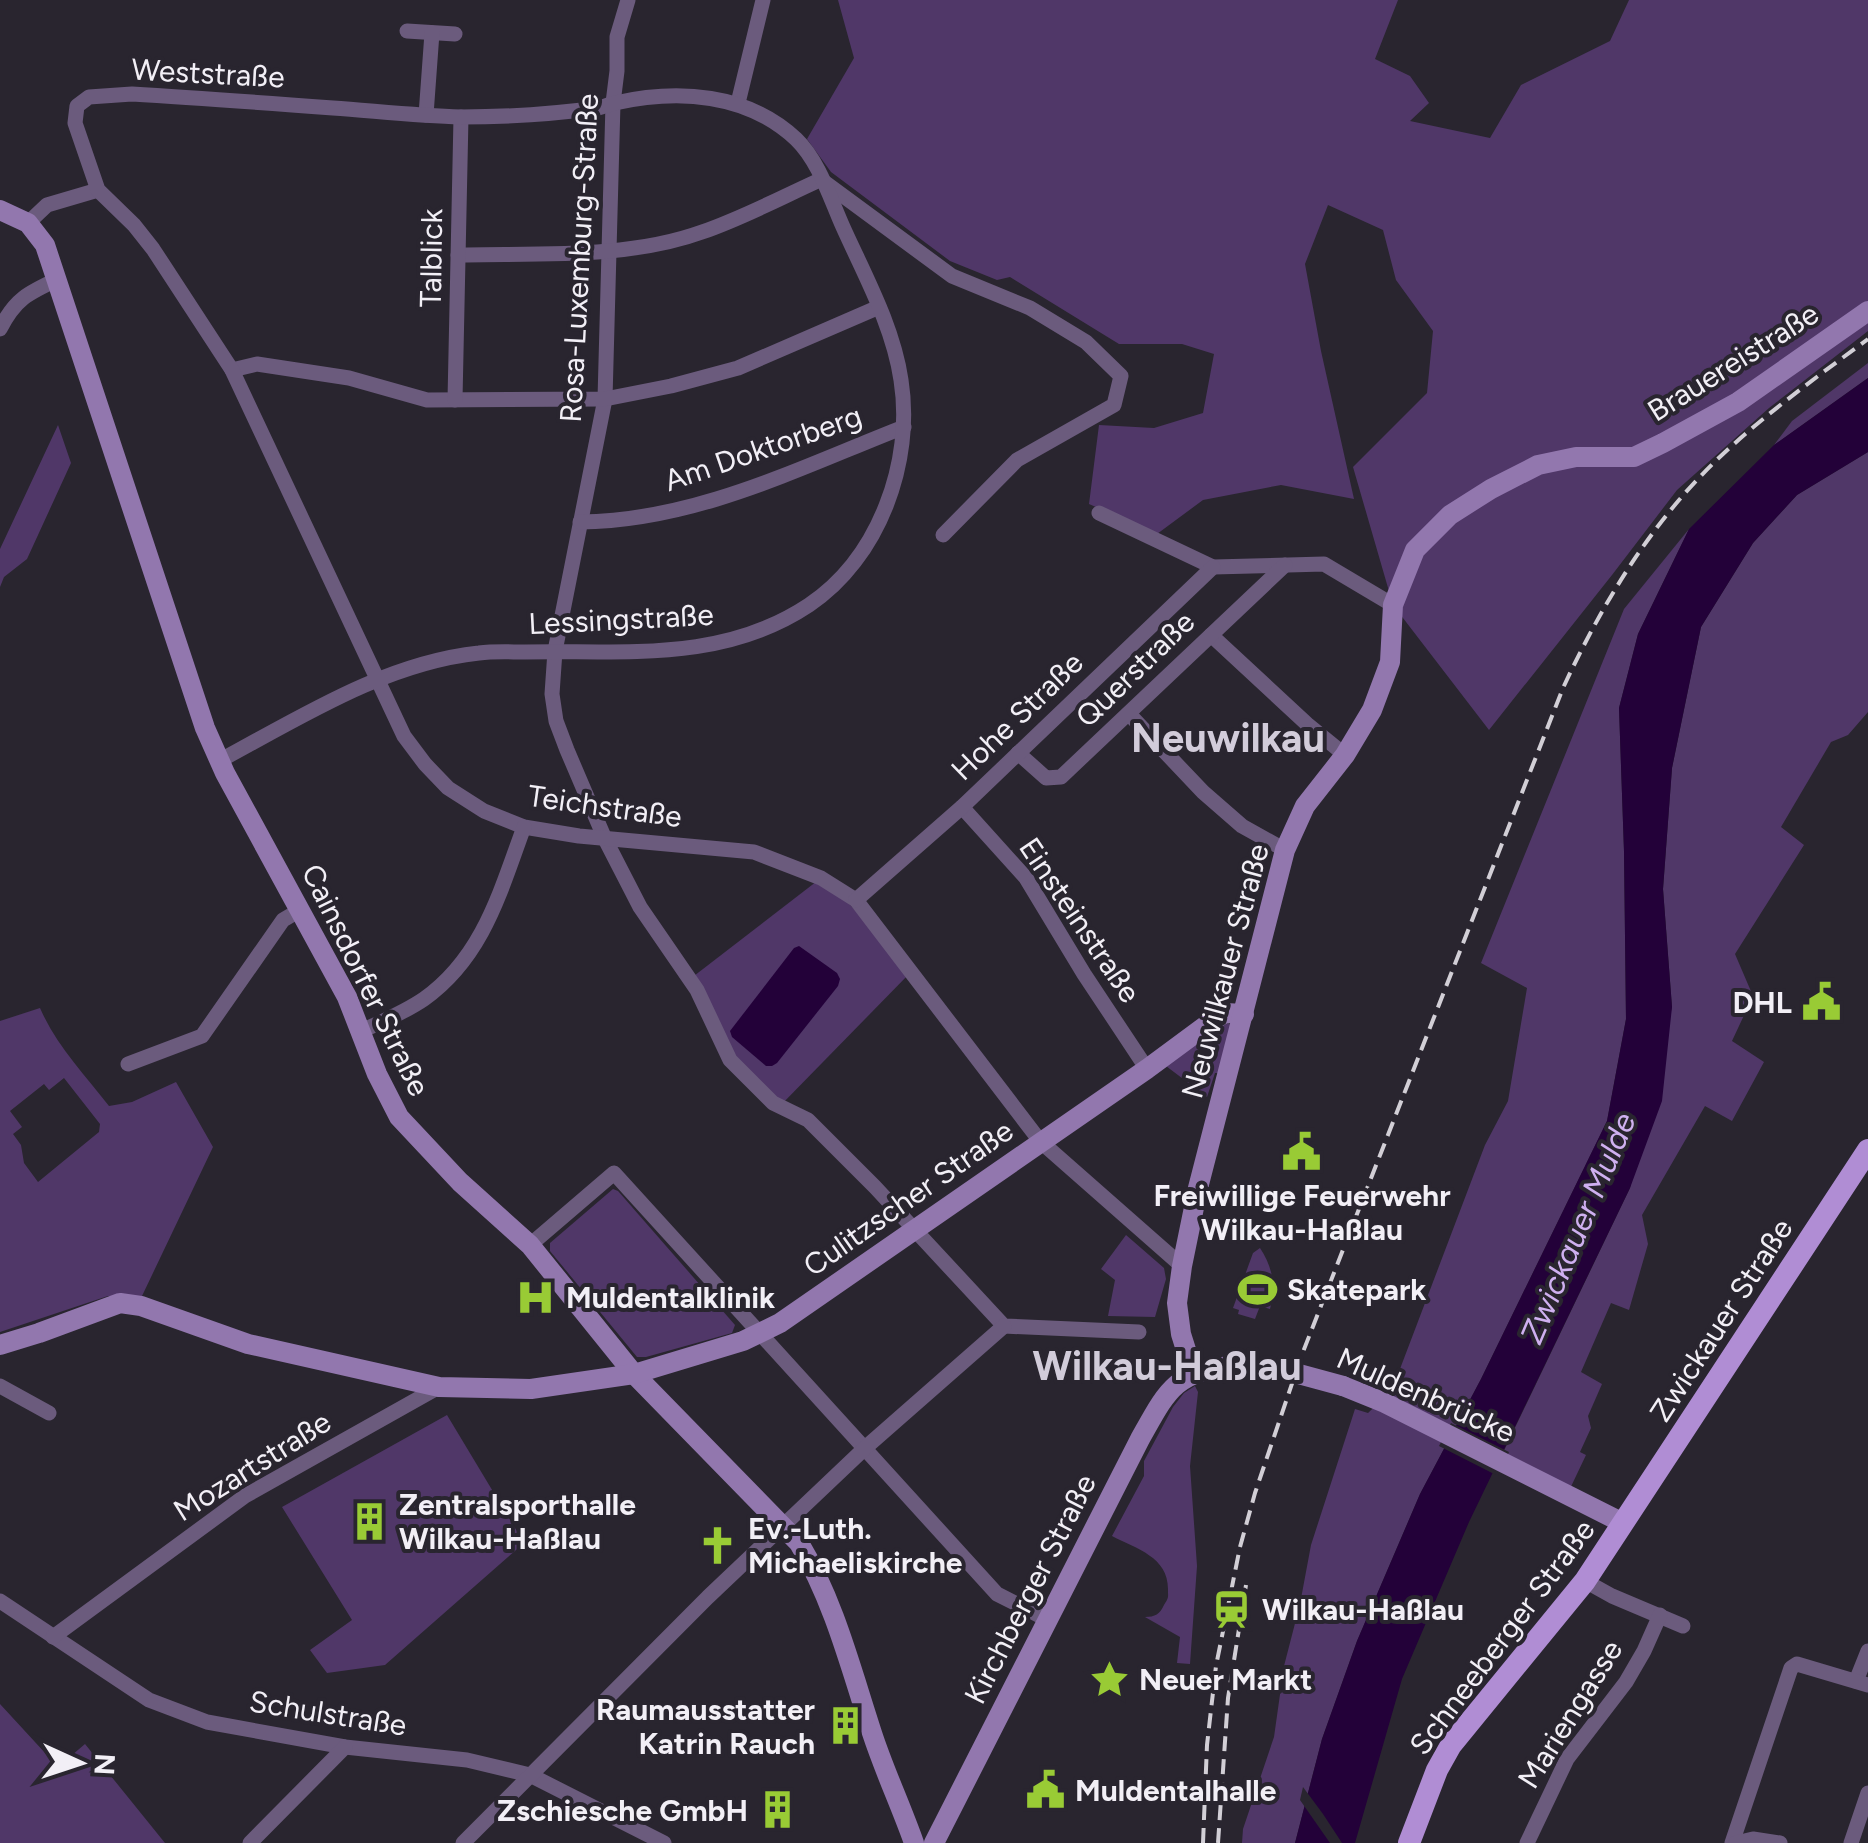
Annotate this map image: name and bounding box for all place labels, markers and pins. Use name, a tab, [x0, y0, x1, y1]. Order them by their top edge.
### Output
public building icon: DHL	[1801, 981, 1843, 1023]
place label: DHL	[1732, 984, 1792, 1021]
public building icon: Freiwillige Feuerwehr Wilkau-Haßlau	[1281, 1130, 1323, 1172]
place label: Freiwillige Feuerwehr Wilkau-Haßlau	[1153, 1177, 1451, 1248]
sports icon: Skatepark	[1236, 1268, 1278, 1310]
place label: Skatepark	[1287, 1271, 1427, 1308]
hospital icon: Muldentalklinik	[515, 1276, 557, 1318]
place label: Muldentalklinik	[566, 1279, 775, 1316]
place label: Zentralsporthalle Wilkau-Haßlau	[399, 1486, 636, 1557]
building icon: Zentralsporthalle Wilkau-Haßlau	[348, 1500, 390, 1542]
place label: Ev.-Luth. Michaeliskirche	[748, 1510, 963, 1581]
church icon: Ev.-Luth. Michaeliskirche	[697, 1524, 739, 1566]
station icon: Wilkau-Haßlau	[1211, 1588, 1253, 1630]
place label: Wilkau-Haßlau	[1262, 1591, 1464, 1628]
place icon: Neuer Markt	[1088, 1658, 1130, 1700]
place label: Neuer Markt	[1139, 1661, 1312, 1698]
place label: Raumausstatter Katrin Rauch	[596, 1691, 815, 1762]
building icon: Raumausstatter Katrin Rauch	[824, 1705, 866, 1747]
public building icon: Muldentalhalle	[1024, 1769, 1066, 1811]
place label: Muldentalhalle	[1075, 1772, 1277, 1809]
building icon: Zschiesche GmbH	[757, 1789, 799, 1831]
place label: Zschiesche GmbH	[497, 1792, 748, 1829]

